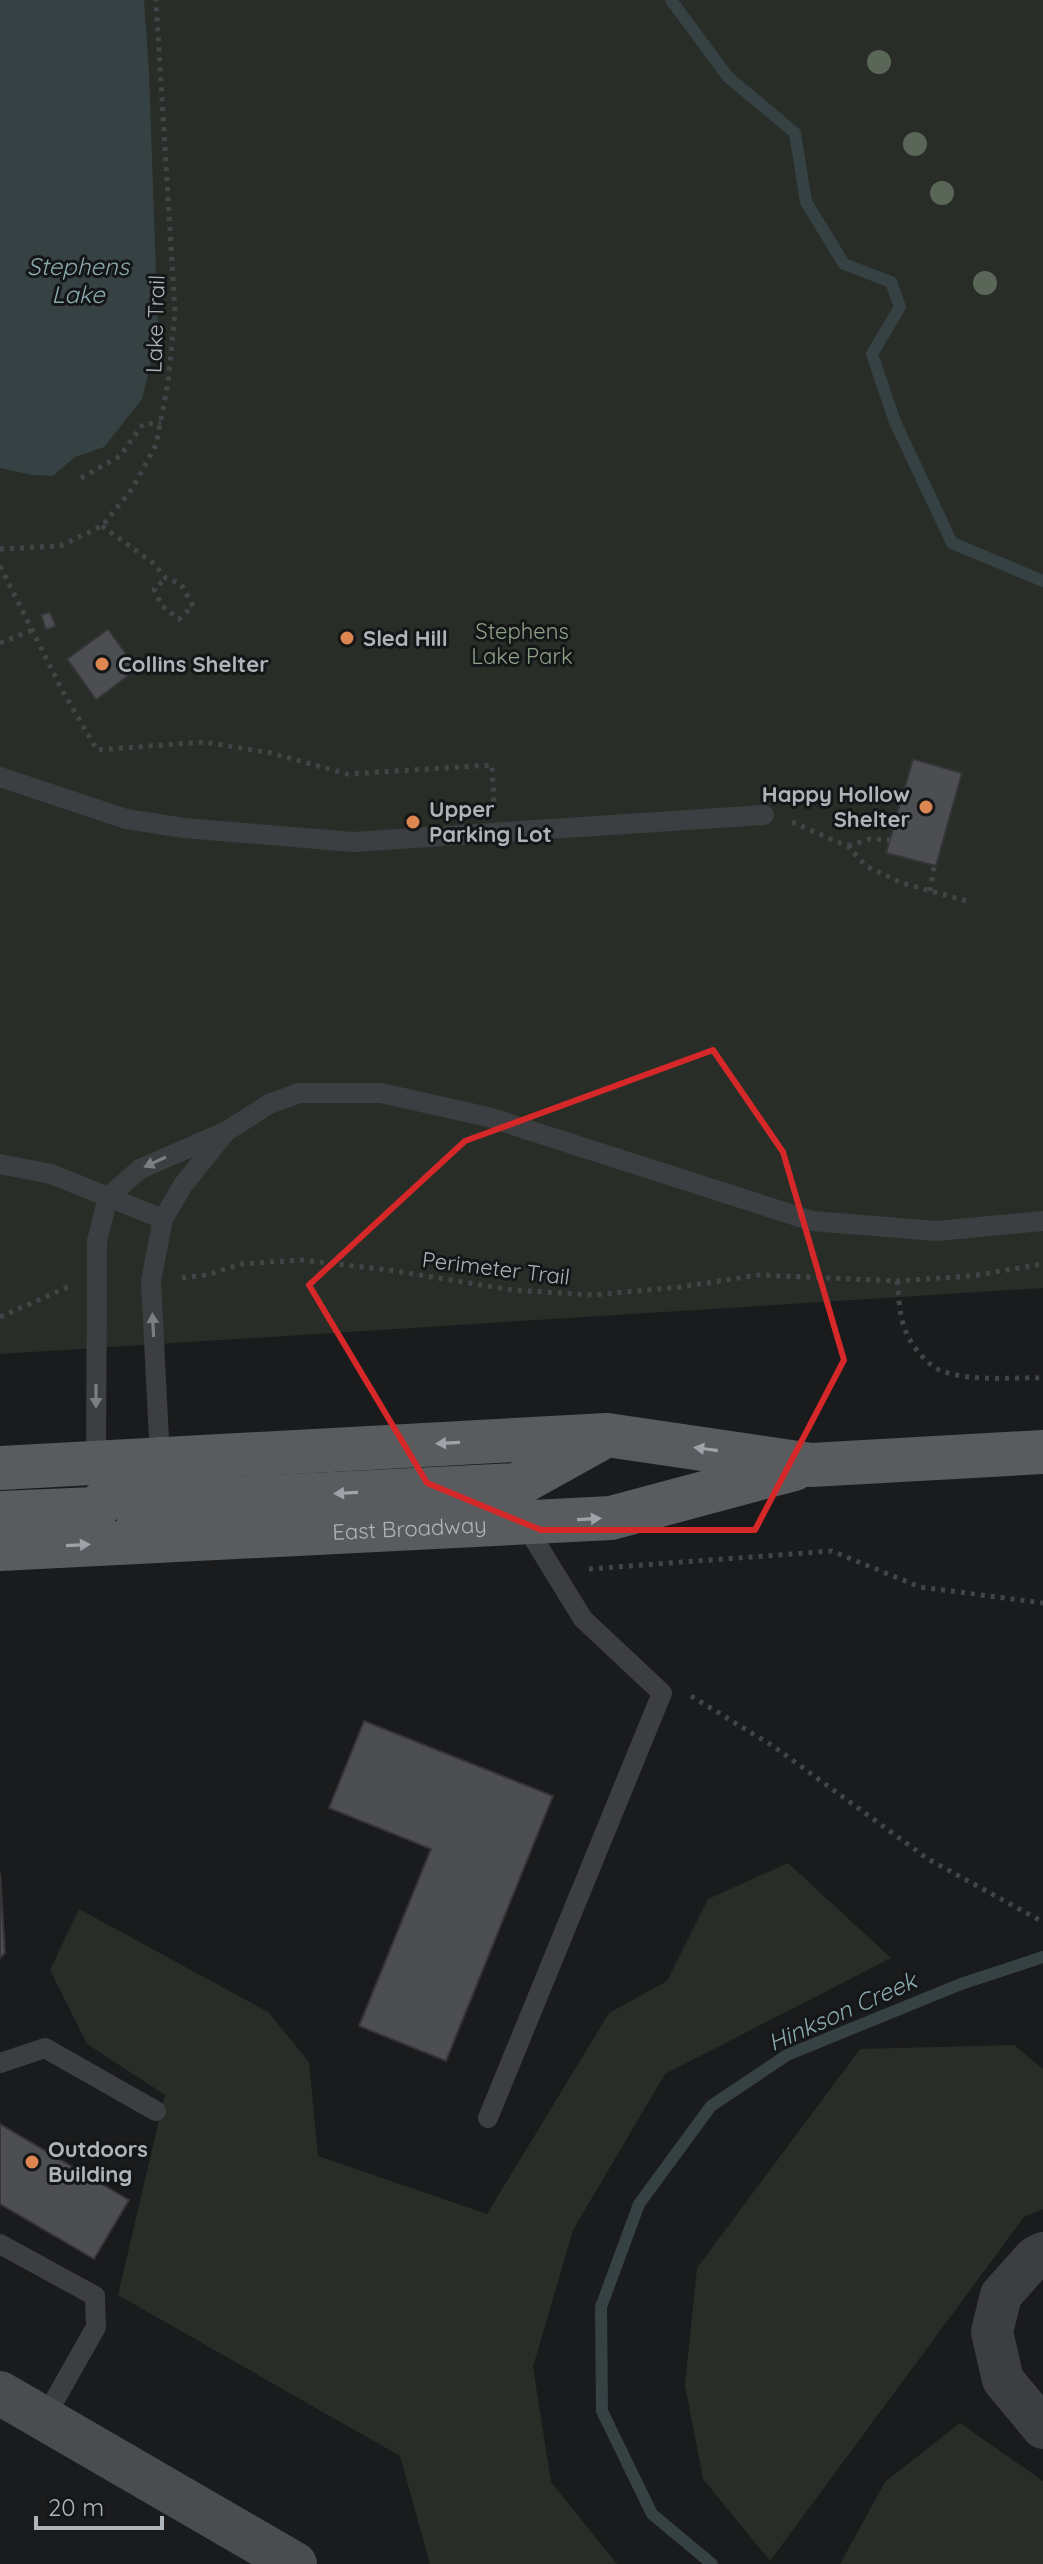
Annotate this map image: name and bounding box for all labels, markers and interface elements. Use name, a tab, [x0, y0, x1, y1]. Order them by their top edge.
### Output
water label: Stephens Lake	[27, 251, 131, 309]
street label: Lake Trail	[139, 275, 171, 373]
park label: Stephens Lake Park	[471, 617, 573, 670]
place label: Sled Hill	[363, 624, 448, 652]
marker: Sled Hill	[338, 629, 356, 647]
place label: Collins Shelter	[118, 650, 269, 678]
marker: Collins Shelter	[93, 655, 111, 673]
place label: Happy Hollow Shelter	[762, 780, 910, 833]
place label: Upper Parking Lot	[429, 795, 552, 848]
marker: Happy Hollow Shelter	[917, 798, 935, 816]
marker: Upper Parking Lot	[404, 813, 422, 831]
one-way arrow	[144, 1155, 167, 1168]
street label: Perimeter Trail	[421, 1245, 571, 1291]
one-way arrow	[146, 1312, 159, 1337]
one-way arrow	[90, 1384, 102, 1409]
one-way arrow	[435, 1437, 460, 1450]
one-way arrow	[693, 1442, 718, 1455]
one-way arrow	[333, 1487, 358, 1500]
street label: East Broadway	[332, 1510, 487, 1546]
one-way arrow	[577, 1513, 602, 1526]
one-way arrow	[66, 1539, 91, 1552]
water label: Hinkson Creek	[763, 1964, 923, 2057]
place label: Outdoors Building	[48, 2135, 148, 2188]
marker: Outdoors Building	[23, 2153, 41, 2171]
scale bar	[36, 2480, 162, 2530]
text: 20 m	[48, 2492, 104, 2522]

